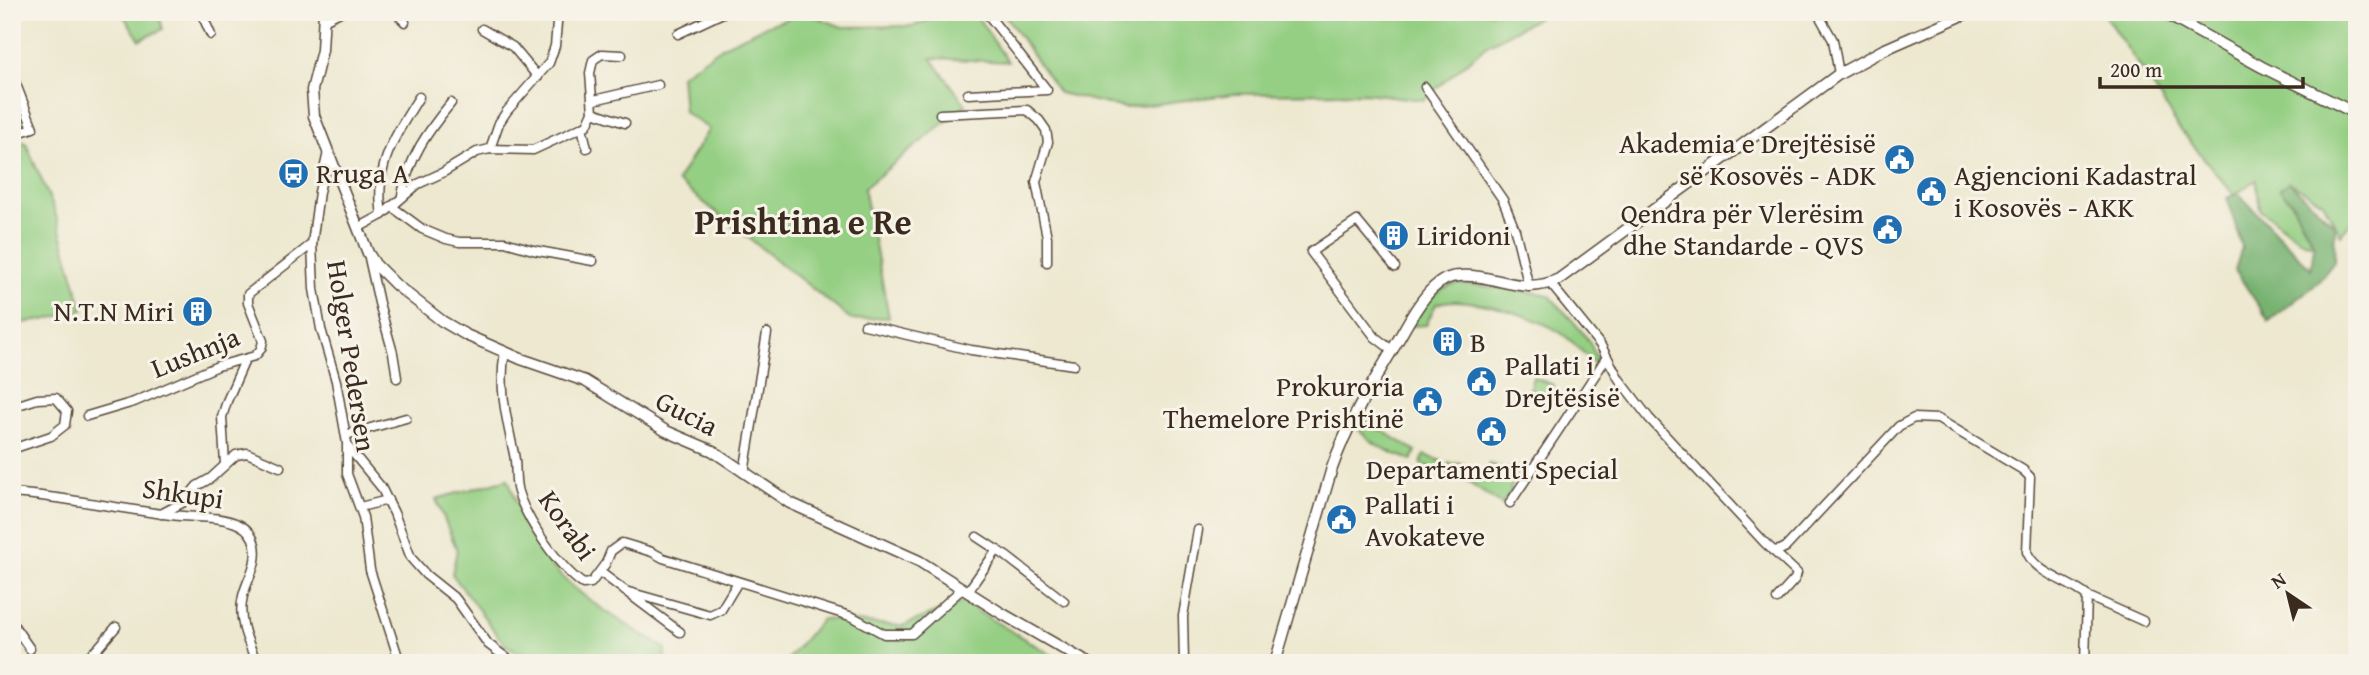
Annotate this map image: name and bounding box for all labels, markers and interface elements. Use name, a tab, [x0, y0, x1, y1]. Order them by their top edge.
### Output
scale bar	[2100, 46, 2302, 90]
text: 200 m	[2110, 54, 2162, 85]
place label: Akademia e Drejtësisë së Kosovës - ADK	[1619, 122, 1876, 195]
public building icon: Akademia e Drejtësisë së Kosovës - ADK	[1882, 142, 1916, 176]
place label: Rruga A	[316, 152, 409, 193]
place label: Agjencioni Kadastral i Kosovës - AKK	[1954, 154, 2197, 227]
bus stop icon: Rruga A	[276, 156, 310, 190]
public building icon: Agjencioni Kadastral i Kosovës - AKK	[1914, 174, 1948, 208]
place label: Qendra për Vlerësim dhe Standarde - QVS	[1621, 192, 1864, 265]
district label: Prishtina e Re	[694, 196, 912, 247]
public building icon: Qendra për Vlerësim dhe Standarde - QVS	[1870, 212, 1904, 246]
place label: Liridoni	[1417, 214, 1511, 255]
building icon: Liridoni	[1377, 218, 1411, 252]
street label: Holger Pedersen	[317, 257, 388, 455]
place label: N.T.N Miri	[53, 290, 174, 331]
building icon: N.T.N Miri	[180, 294, 214, 328]
street label: Lushnja	[144, 315, 246, 388]
place label: B	[1470, 321, 1486, 362]
building icon: B	[1430, 325, 1464, 359]
place label: Pallati i Drejtësisë	[1505, 344, 1620, 417]
public building icon: Pallati i Drejtësisë	[1465, 364, 1499, 398]
place label: Prokuroria Themelore Prishtinë	[1163, 365, 1405, 438]
street label: Gucia	[649, 379, 726, 446]
public building icon: Prokuroria Themelore Prishtinë	[1410, 385, 1444, 419]
public building icon: Departamenti Special	[1475, 415, 1509, 449]
place label: Departamenti Special	[1366, 448, 1618, 489]
street label: Shkupi	[140, 467, 227, 519]
street label: Korabi	[529, 481, 608, 568]
place label: Pallati i Avokateve	[1365, 483, 1485, 556]
public building icon: Pallati i Avokateve	[1325, 503, 1359, 537]
north arrow	[2254, 560, 2324, 630]
text: N	[2265, 565, 2292, 595]

